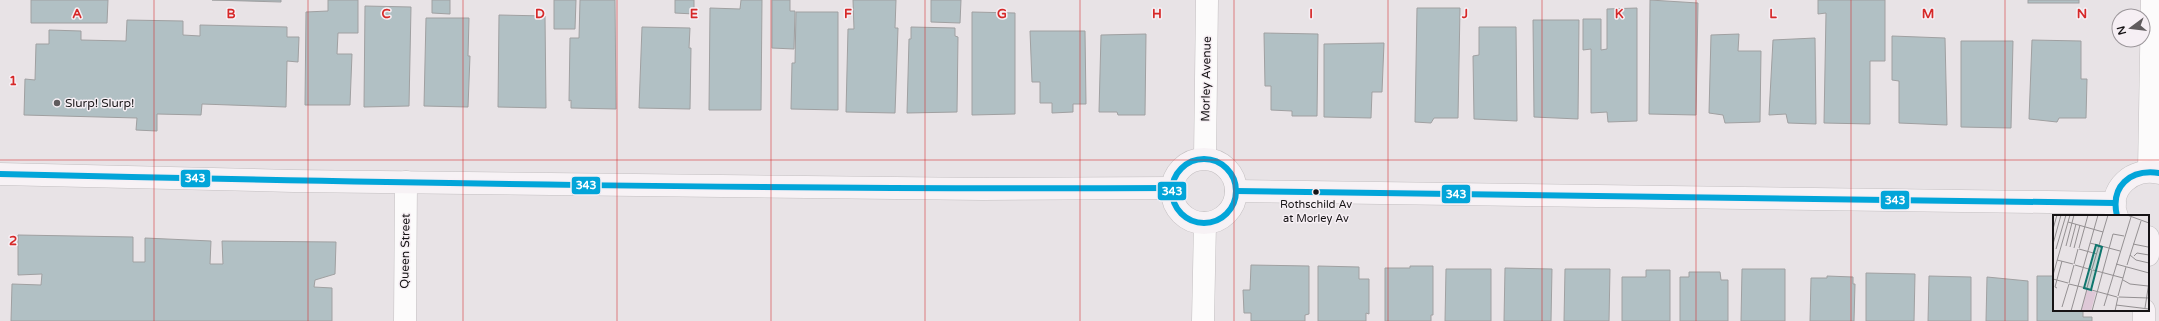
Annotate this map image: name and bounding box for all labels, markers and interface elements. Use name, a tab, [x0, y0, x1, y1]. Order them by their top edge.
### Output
text: A	[72, 6, 82, 22]
text: B	[226, 6, 236, 22]
text: C	[381, 6, 391, 22]
text: D	[535, 6, 545, 22]
text: E	[690, 6, 698, 22]
text: F	[844, 6, 852, 22]
text: G	[997, 6, 1007, 22]
text: H	[1152, 6, 1162, 22]
text: I	[1309, 6, 1313, 22]
text: J	[1461, 6, 1468, 22]
text: K	[1615, 6, 1624, 22]
text: L	[1769, 6, 1777, 22]
text: M	[1922, 6, 1934, 22]
text: N	[2077, 6, 2087, 22]
north arrow	[2111, 8, 2151, 48]
text: N	[2114, 25, 2129, 36]
street label: Morley Avenue	[1198, 36, 1214, 122]
text: 1	[9, 73, 17, 89]
place label: Slurp! Slurp!	[65, 96, 134, 110]
marker: Slurp! Slurp!	[52, 98, 62, 108]
line badge: 343	[180, 169, 211, 188]
text: 343	[185, 172, 205, 185]
line badge: 343	[571, 176, 601, 195]
text: 343	[576, 179, 596, 192]
line badge: 343	[1157, 181, 1187, 201]
line badge: 343	[1441, 184, 1471, 204]
text: 343	[1162, 185, 1182, 198]
marker: Rothschild Av at Morley Av	[1311, 187, 1321, 197]
text: 343	[1446, 188, 1466, 201]
line badge: 343	[1880, 190, 1910, 210]
text: 343	[1885, 194, 1905, 207]
place label: Rothschild Av at Morley Av	[1280, 198, 1352, 225]
street label: Queen Street	[397, 213, 413, 289]
inset map	[2053, 215, 2149, 311]
text: 2	[9, 233, 17, 249]

